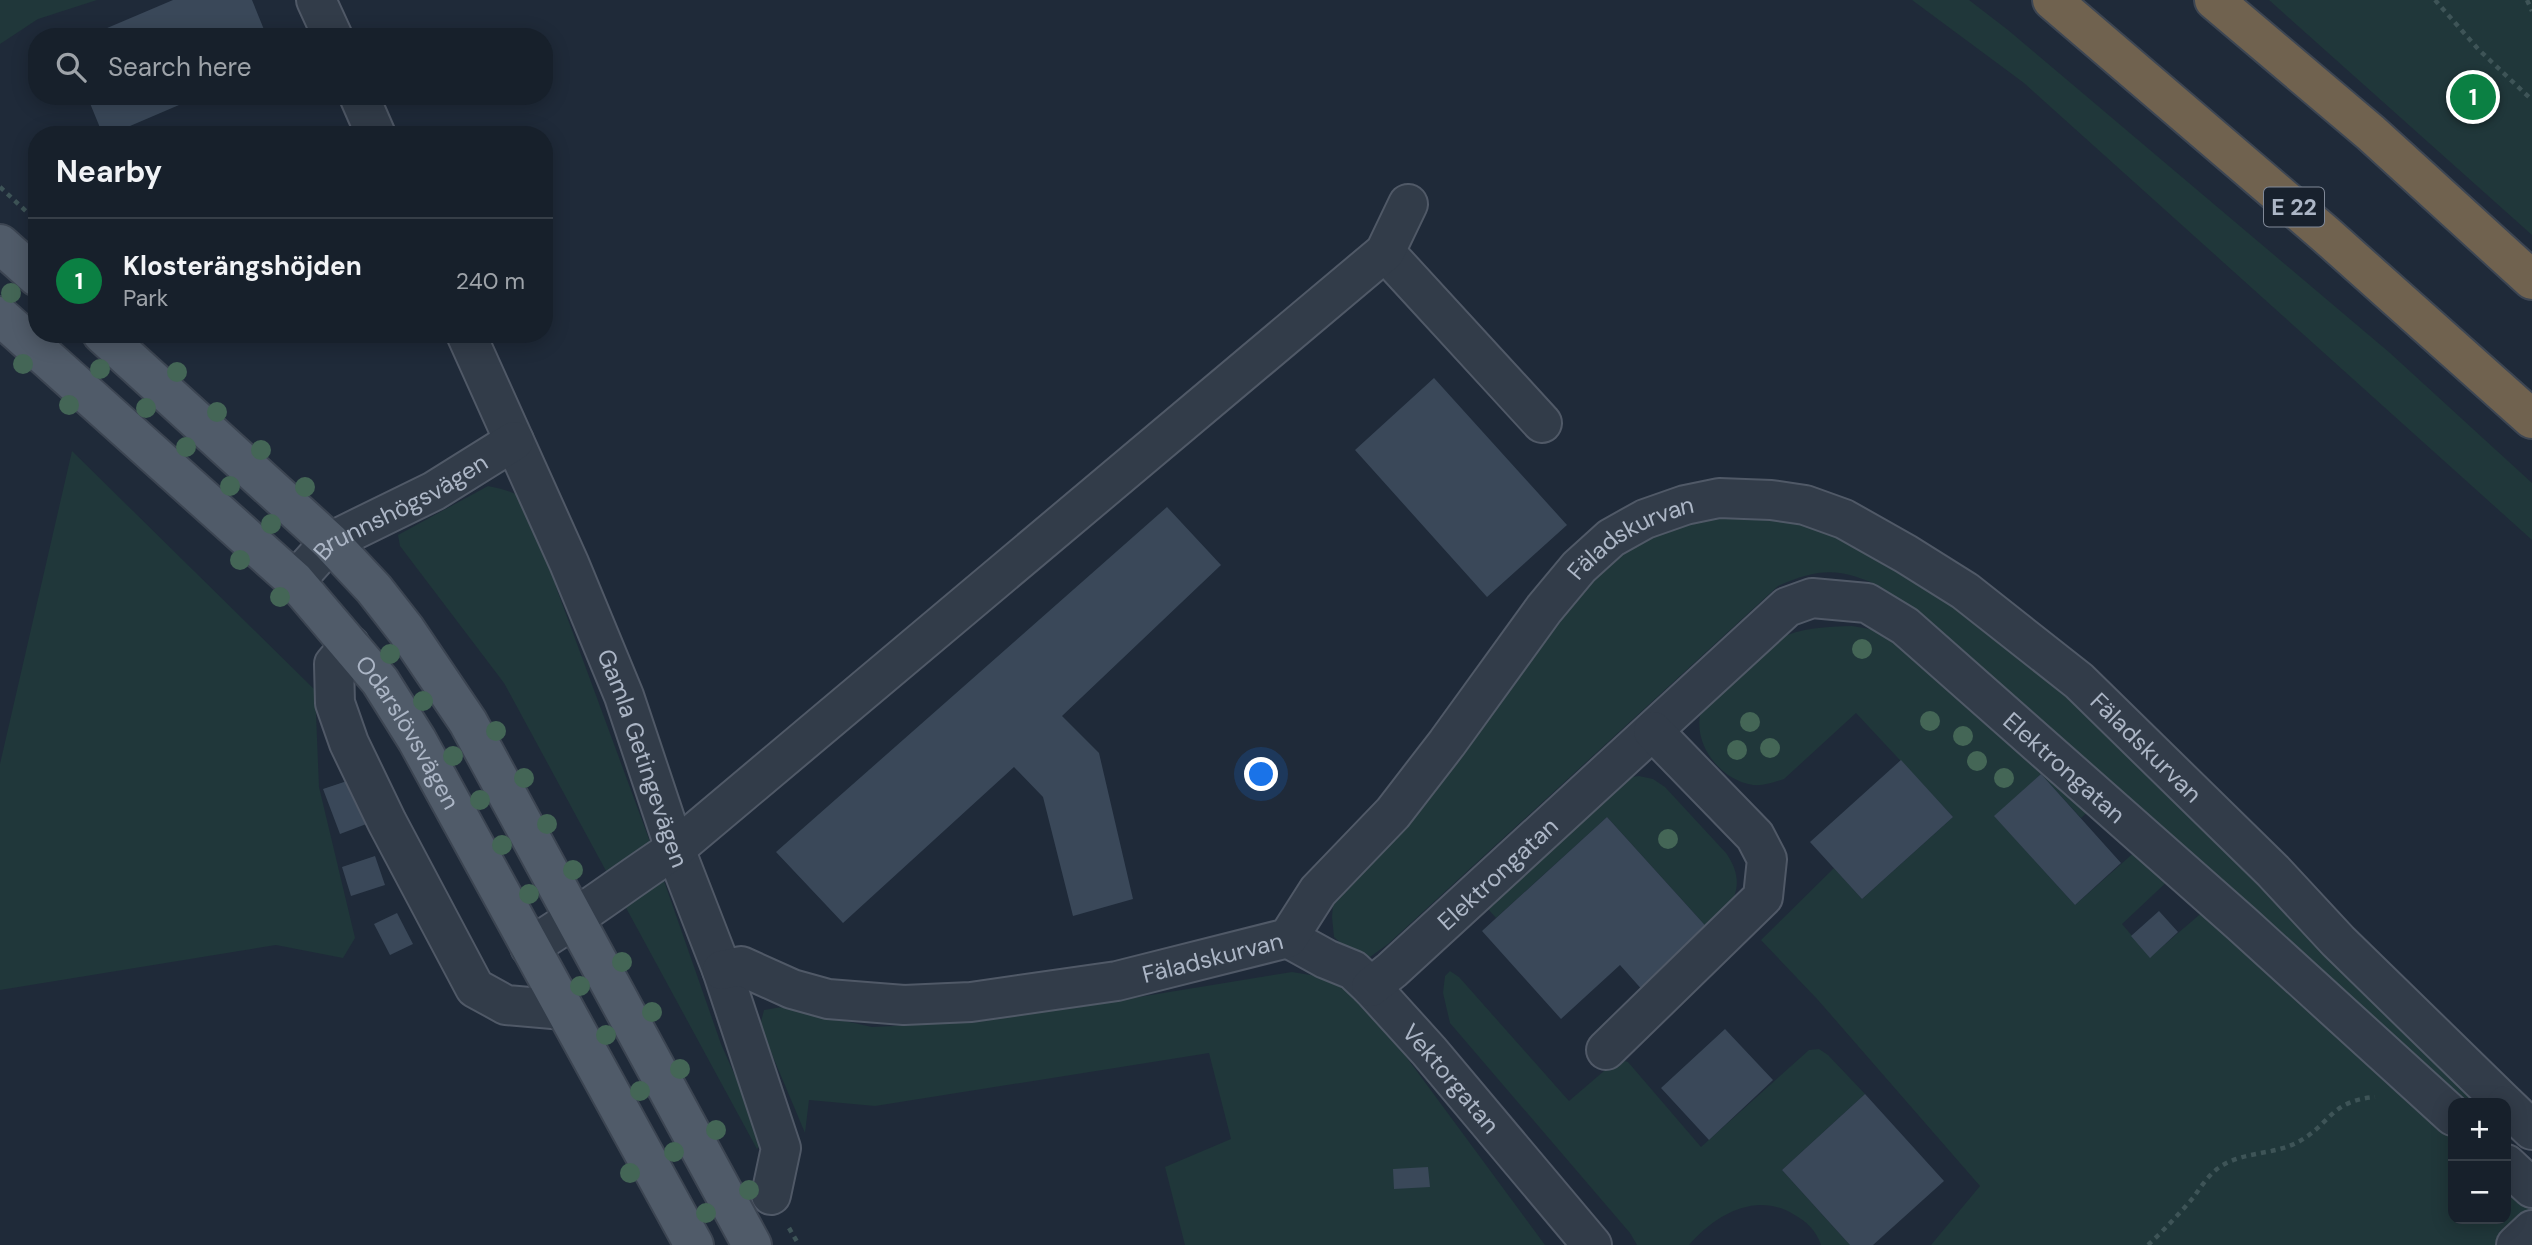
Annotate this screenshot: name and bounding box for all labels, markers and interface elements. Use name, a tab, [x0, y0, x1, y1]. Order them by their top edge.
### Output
search box	[28, 28, 553, 105]
icon: search	[52, 48, 90, 86]
text: Search here	[108, 50, 251, 84]
pin: 1	[2450, 71, 2496, 123]
text: Nearby	[56, 152, 162, 191]
road number: E 22	[2264, 188, 2324, 227]
text: Klosterängshöjden	[123, 249, 362, 283]
text: 1	[75, 266, 83, 296]
text: 240 m	[456, 266, 525, 296]
text: Park	[123, 283, 168, 313]
street label: Brunnshögsvägen	[306, 446, 493, 566]
street label: Fäladskurvan	[1560, 488, 1696, 586]
street label: Gamla Getingevägen	[591, 644, 696, 872]
street label: Odarslövsvägen	[349, 648, 467, 814]
street label: Fäladskurvan	[2084, 686, 2209, 809]
street label: Elektrongatan	[1997, 705, 2132, 830]
your location	[1244, 757, 1278, 791]
street label: Elektrongatan	[1430, 810, 1564, 936]
street label: Fäladskurvan	[1139, 924, 1286, 990]
street label: Vektorgatan	[1396, 1017, 1507, 1140]
map controls	[2448, 1098, 2511, 1224]
button: +	[2448, 1098, 2511, 1161]
button: −	[2448, 1161, 2511, 1224]

